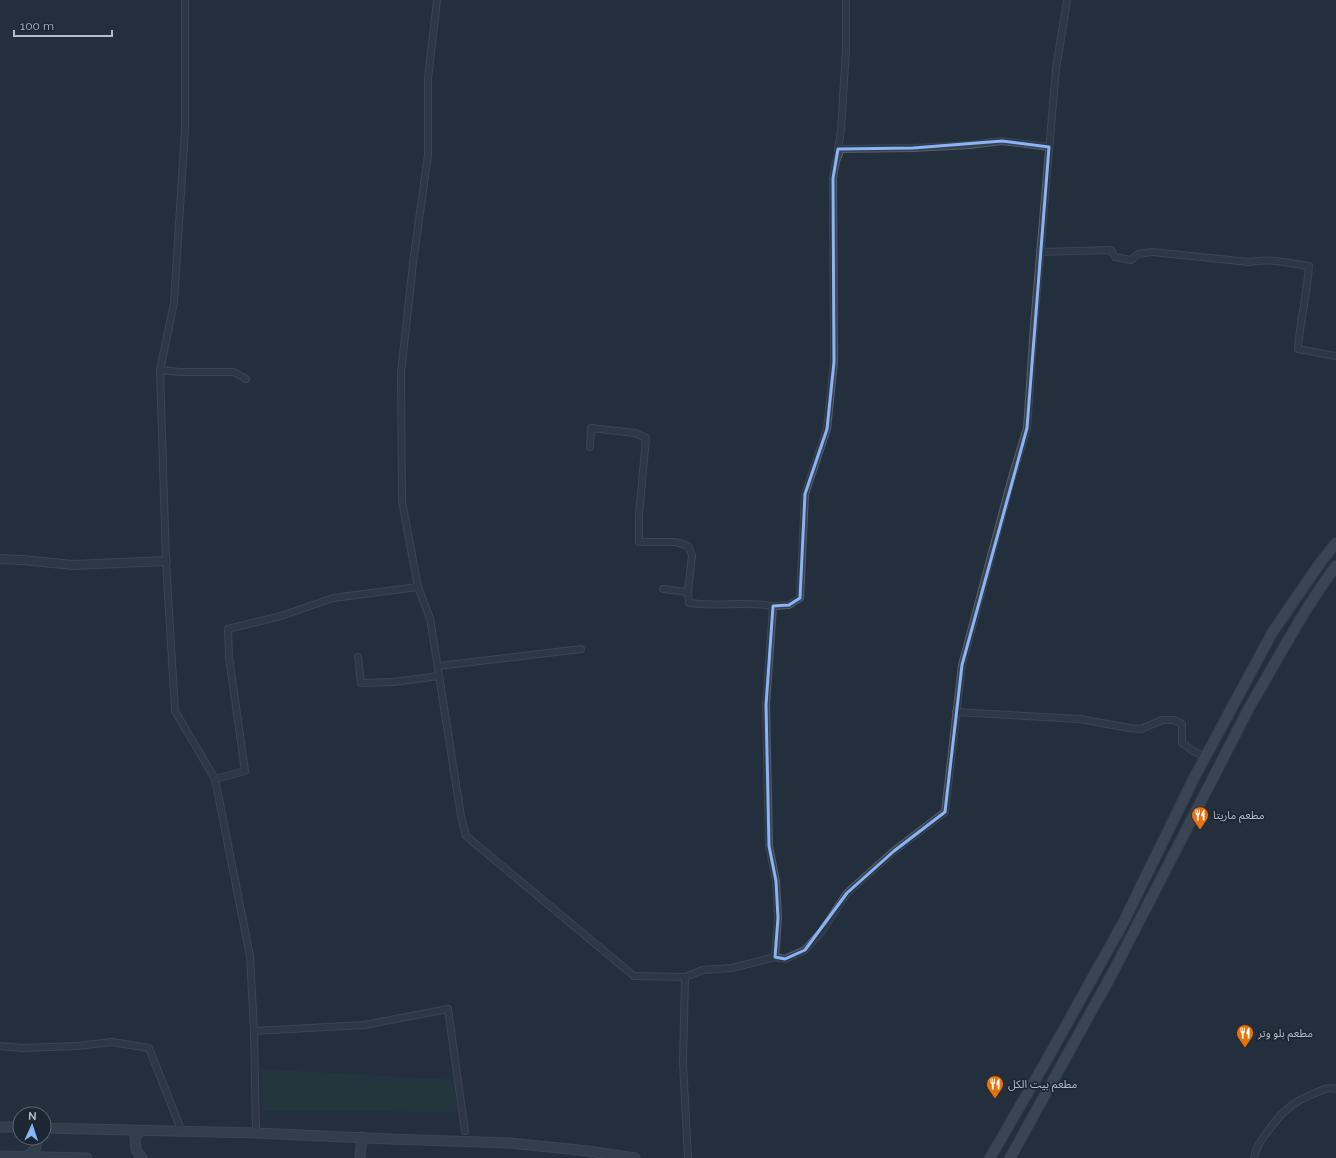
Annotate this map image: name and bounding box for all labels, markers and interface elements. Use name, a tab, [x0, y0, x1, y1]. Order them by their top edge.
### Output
scale bar	[14, 12, 112, 38]
text: 100 m	[20, 19, 54, 33]
restaurant icon: مطعم ماريتا	[1190, 805, 1210, 830]
place label: مطعم ماريتا	[1213, 809, 1265, 824]
restaurant icon: مطعم بلو وتر	[1235, 1023, 1255, 1048]
place label: مطعم بلو وتر	[1257, 1027, 1313, 1042]
restaurant icon: مطعم بيت الكل	[985, 1074, 1005, 1099]
place label: مطعم بيت الكل	[1008, 1078, 1078, 1093]
north arrow	[12, 1106, 52, 1146]
text: N	[28, 1110, 37, 1123]

